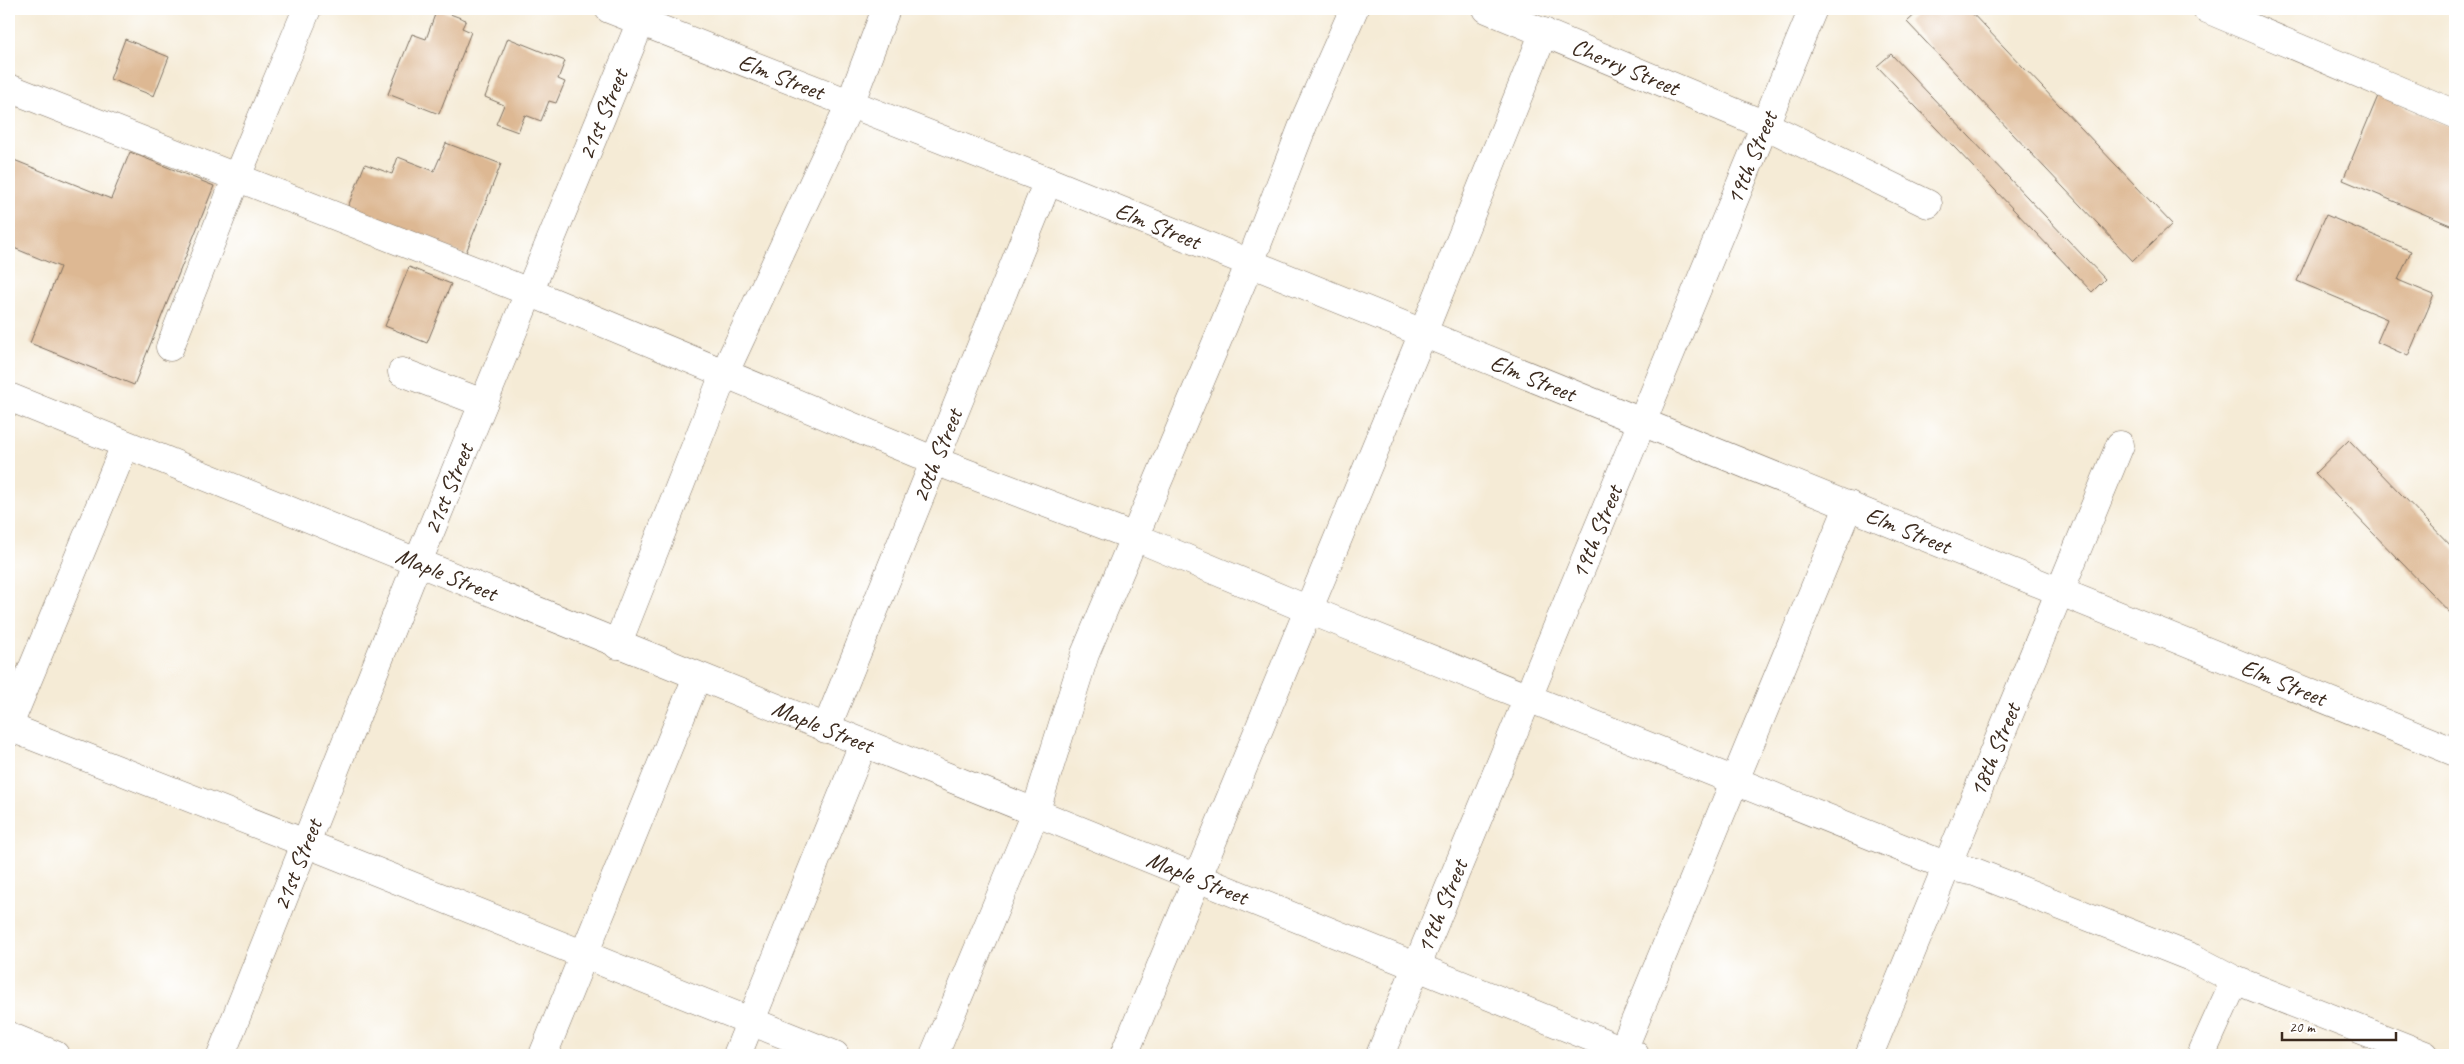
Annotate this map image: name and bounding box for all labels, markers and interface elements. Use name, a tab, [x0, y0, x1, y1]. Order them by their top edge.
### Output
street label: Cherry Street	[1567, 31, 1685, 103]
street label: Elm Street	[734, 46, 830, 107]
street label: 21st Street	[570, 63, 635, 164]
street label: 19th Street	[1719, 105, 1785, 209]
street label: Elm Street	[1111, 195, 1207, 257]
street label: Elm Street	[1486, 347, 1582, 409]
street label: 20th Street	[904, 403, 970, 507]
street label: 21st Street	[416, 437, 481, 539]
street label: 19th Street	[1564, 479, 1630, 583]
street label: Elm Street	[1861, 500, 1957, 562]
street label: Maple Street	[392, 540, 503, 609]
street label: Elm Street	[2237, 652, 2332, 714]
street label: Maple Street	[768, 692, 880, 761]
street label: 18th Street	[1962, 697, 2028, 801]
street label: 21st Street	[265, 813, 329, 914]
street label: Maple Street	[1142, 844, 1254, 913]
street label: 19th Street	[1409, 853, 1475, 957]
scale bar	[2282, 1009, 2395, 1041]
text: 20 m	[2289, 1018, 2316, 1037]

